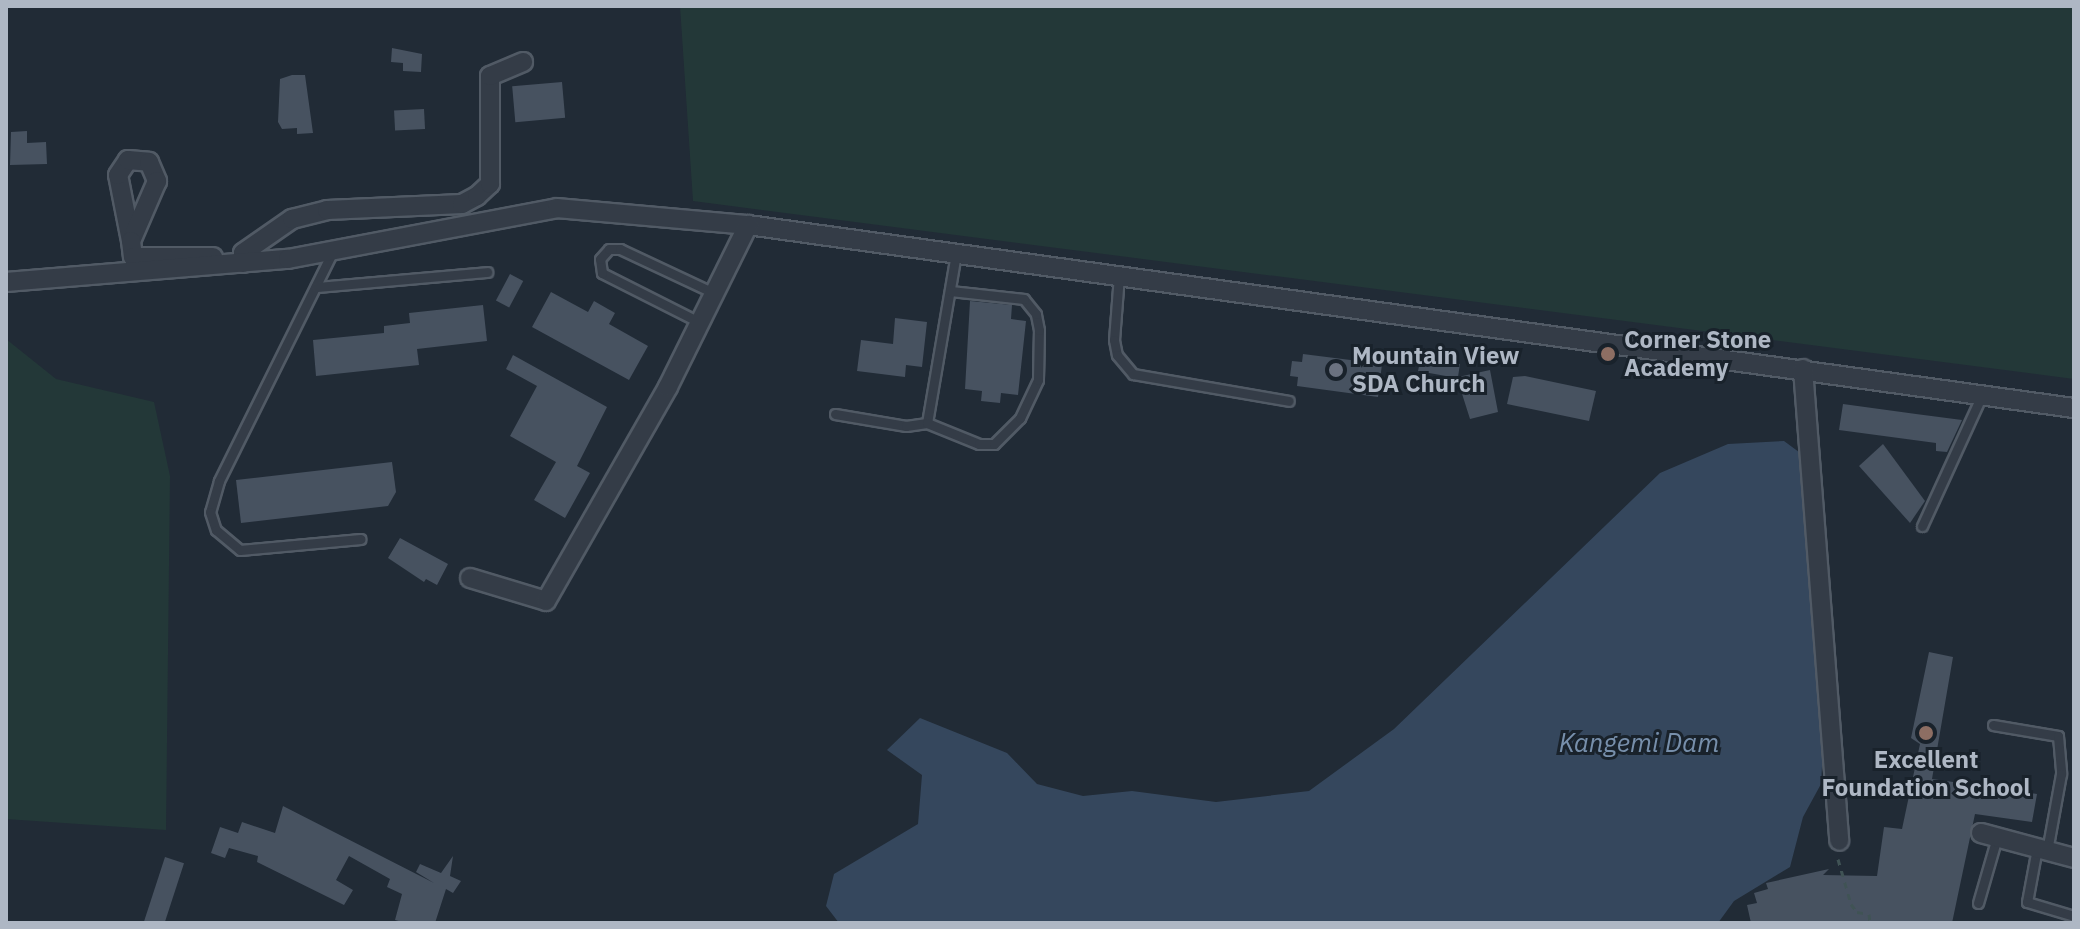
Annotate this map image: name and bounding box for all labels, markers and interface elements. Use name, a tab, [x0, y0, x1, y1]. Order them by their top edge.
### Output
place label: Corner Stone Academy	[1624, 326, 1771, 382]
place label: Mountain View SDA Church	[1352, 342, 1519, 398]
marker: Corner Stone Academy	[1599, 345, 1617, 363]
marker: Mountain View SDA Church	[1327, 361, 1345, 379]
marker: Excellent Foundation School	[1917, 724, 1935, 742]
water label: Kangemi Dam	[1559, 727, 1719, 759]
place label: Excellent Foundation School	[1821, 746, 2031, 802]

